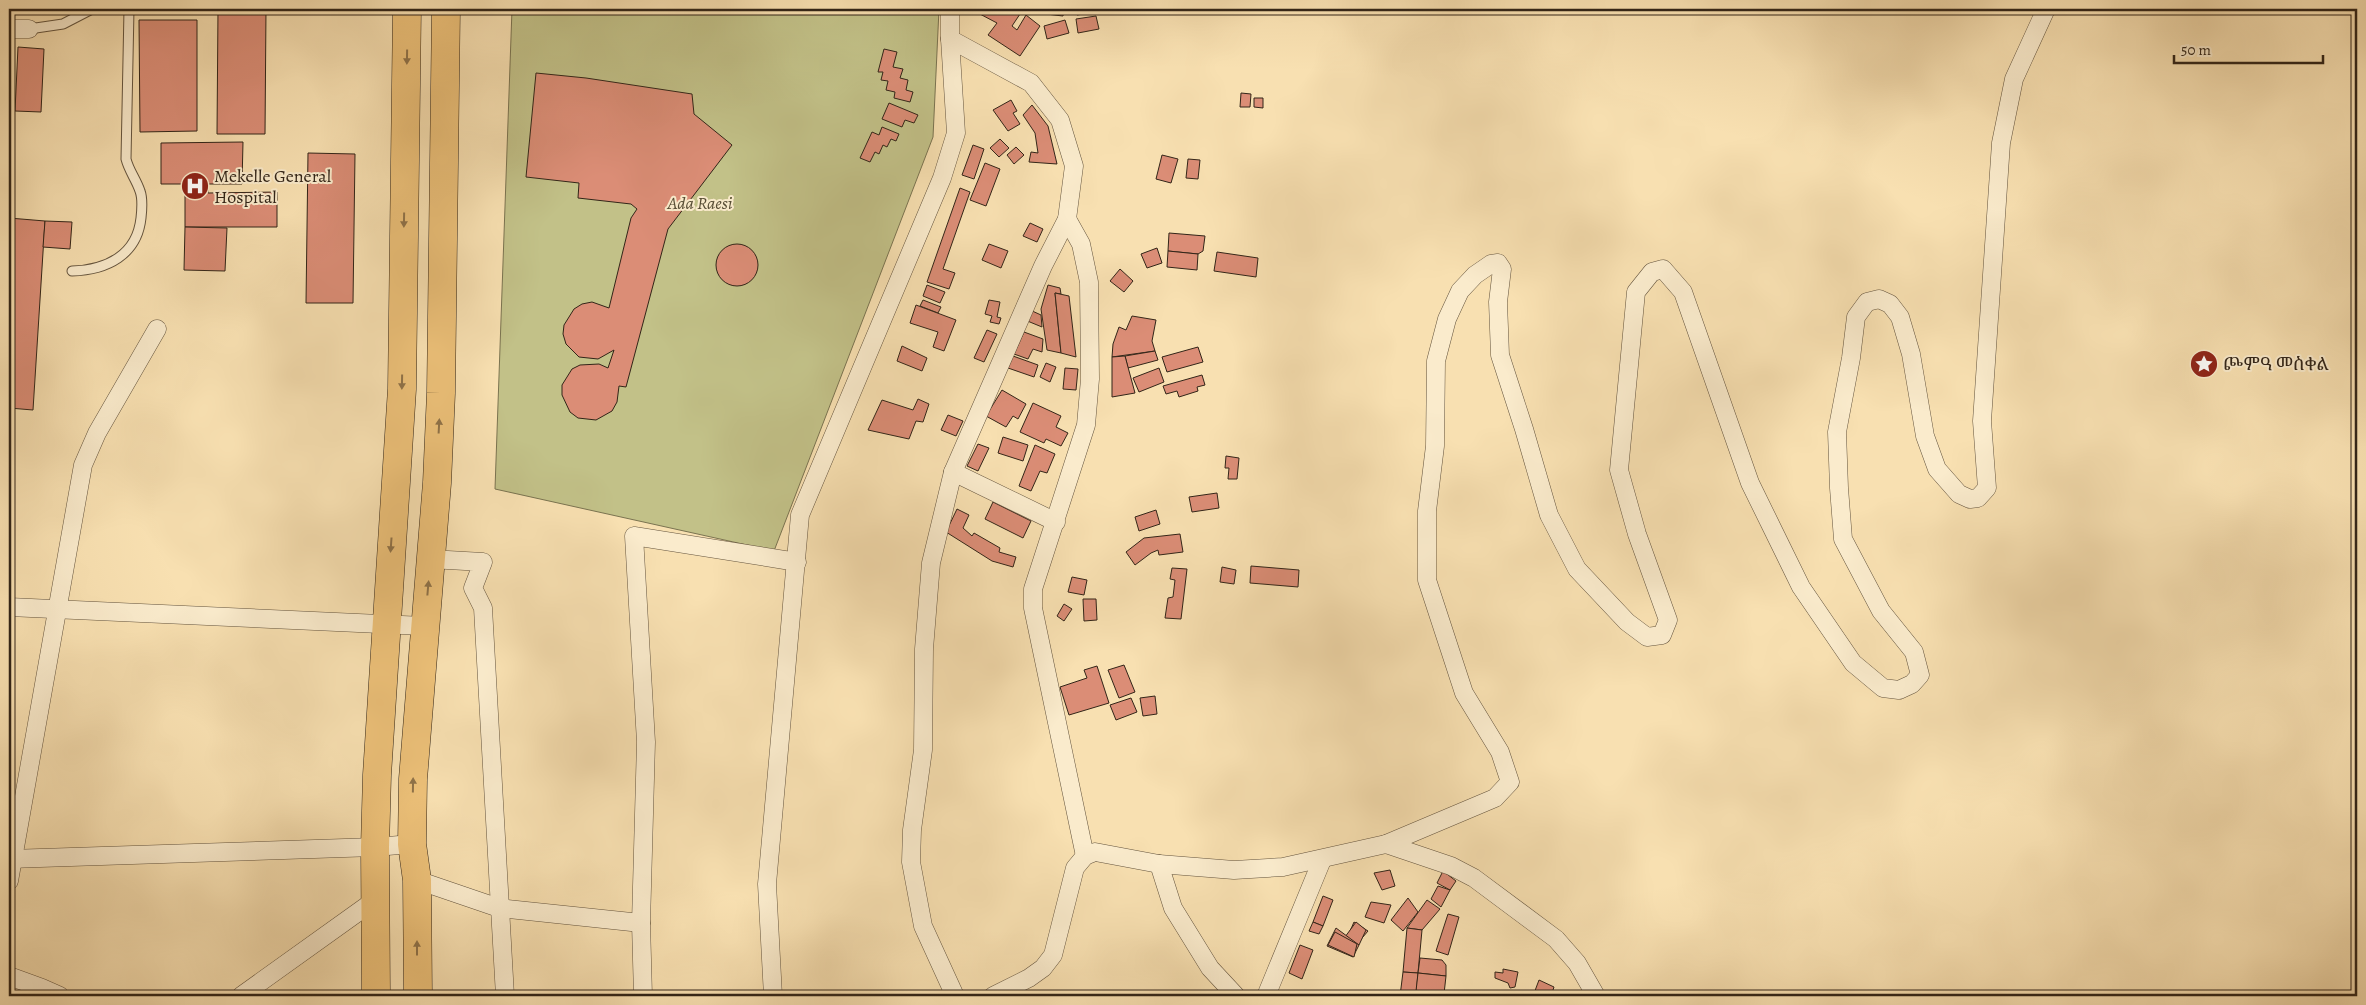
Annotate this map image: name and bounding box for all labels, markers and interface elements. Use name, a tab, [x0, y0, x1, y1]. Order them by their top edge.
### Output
scale bar	[2174, 32, 2322, 64]
text: 50 m	[2181, 40, 2211, 60]
one-way arrow	[403, 50, 411, 66]
place label: Mekelle General Hospital	[214, 164, 332, 209]
hospital icon: Mekelle General Hospital	[180, 171, 210, 201]
park label: Ada Raesi	[666, 191, 733, 215]
one-way arrow	[400, 212, 408, 228]
place icon: ጮምዓ መስቀል	[2189, 349, 2219, 379]
place label: ጮምዓ መስቀል	[2223, 352, 2329, 376]
one-way arrow	[397, 375, 405, 391]
one-way arrow	[436, 418, 444, 434]
one-way arrow	[387, 537, 395, 553]
one-way arrow	[424, 580, 432, 596]
one-way arrow	[409, 777, 417, 793]
one-way arrow	[413, 939, 421, 955]

